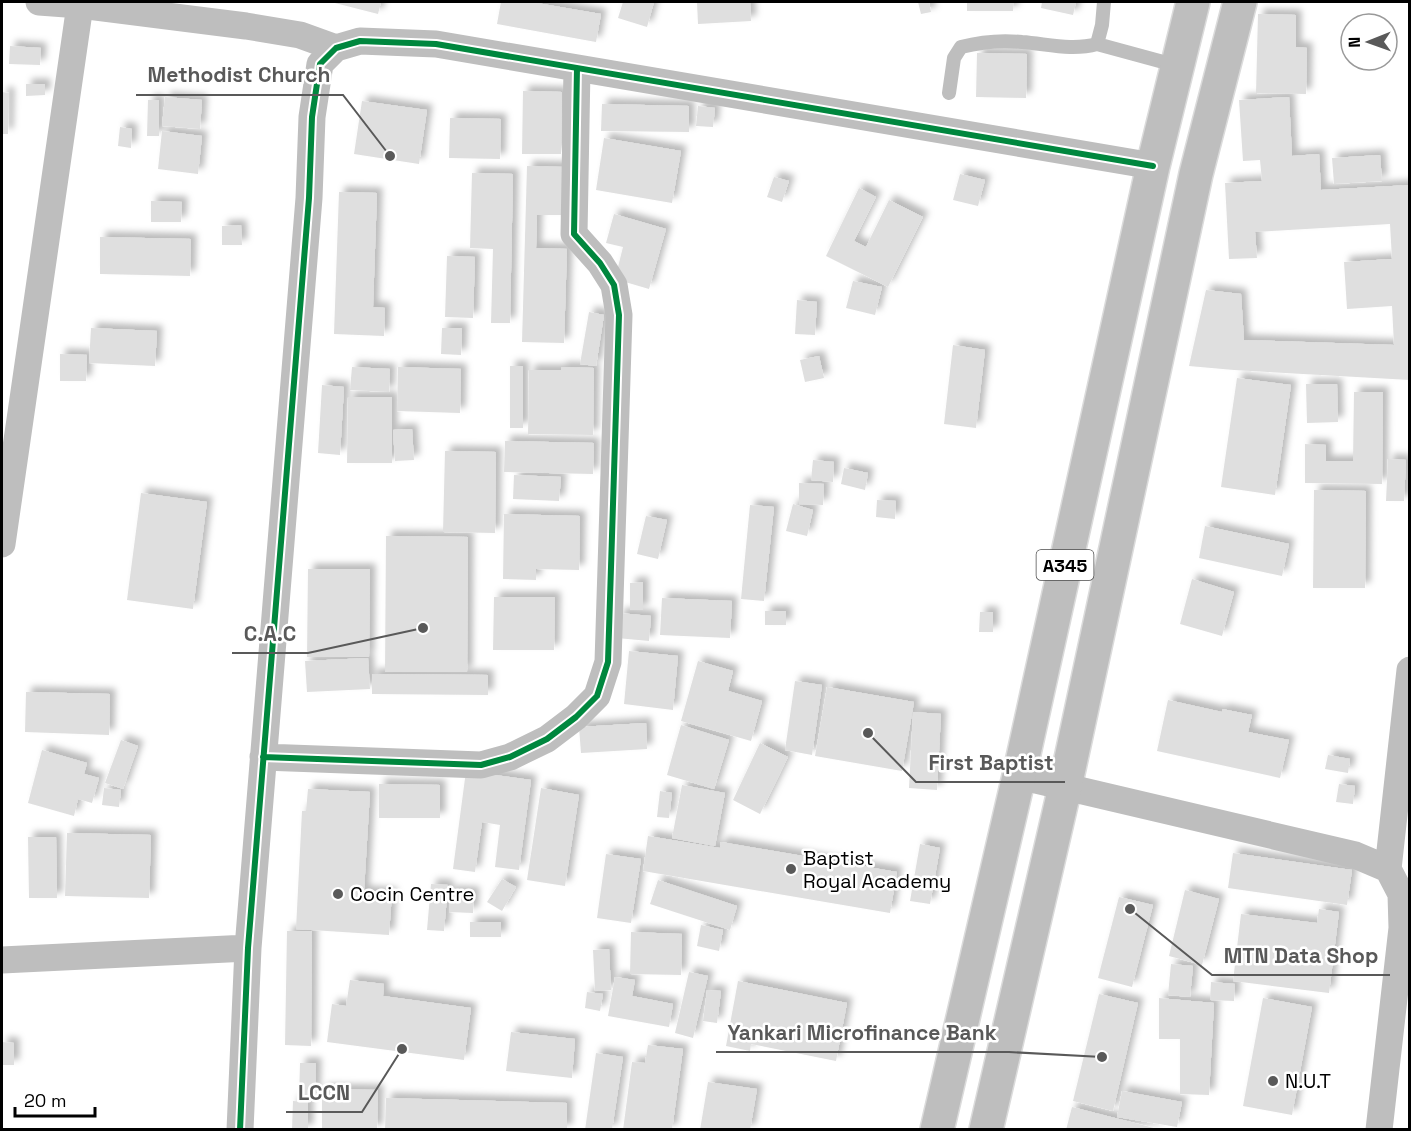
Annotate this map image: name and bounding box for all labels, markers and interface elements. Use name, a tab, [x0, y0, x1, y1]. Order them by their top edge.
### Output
north arrow	[1339, 12, 1399, 72]
text: N	[1344, 37, 1365, 48]
callout: Methodist Church	[136, 56, 343, 95]
text: Methodist Church	[148, 61, 330, 88]
road number: A345	[1036, 550, 1094, 580]
callout: C.A.C	[232, 614, 308, 653]
text: C.A.C	[244, 620, 296, 647]
callout: First Baptist	[916, 743, 1065, 782]
text: First Baptist	[928, 749, 1054, 776]
place label: Baptist Royal Academy	[803, 845, 951, 894]
marker: Baptist Royal Academy	[784, 862, 798, 876]
place label: Cocin Centre	[350, 881, 474, 907]
marker: Cocin Centre	[331, 887, 345, 901]
callout: MTN Data Shop	[1212, 936, 1390, 975]
text: MTN Data Shop	[1224, 942, 1378, 969]
callout: Yankari Microfinance Bank	[716, 1013, 1009, 1052]
text: Yankari Microfinance Bank	[727, 1019, 997, 1046]
place label: N.U.T	[1285, 1068, 1331, 1094]
callout: LCCN	[286, 1073, 362, 1112]
marker: N.U.T	[1266, 1074, 1280, 1088]
text: LCCN	[298, 1079, 350, 1106]
scale bar	[15, 1080, 94, 1118]
text: 20 m	[24, 1089, 67, 1112]

